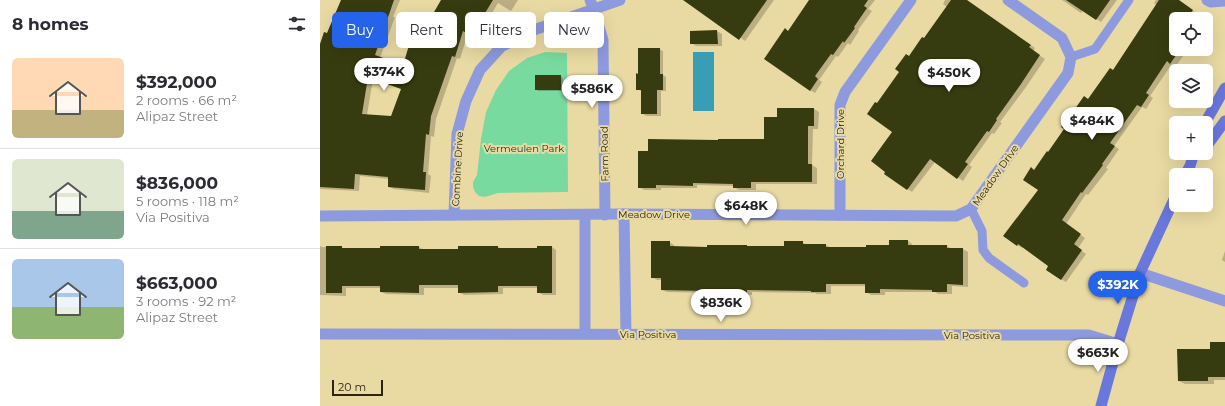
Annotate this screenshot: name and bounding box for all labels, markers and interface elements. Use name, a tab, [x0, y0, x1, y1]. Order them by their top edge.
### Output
chip: Buy	[332, 12, 388, 48]
chip: Rent	[396, 12, 457, 48]
chip: Filters	[465, 12, 536, 48]
chip: New	[544, 12, 604, 48]
map controls	[1169, 12, 1213, 212]
button: locate	[1169, 12, 1213, 56]
icon: filters	[286, 13, 308, 35]
text: 8 homes	[12, 14, 89, 34]
pin: $374K	[356, 58, 412, 92]
pin: $450K	[921, 59, 977, 93]
text: $374K	[363, 63, 405, 79]
text: $450K	[927, 64, 971, 80]
button: layers	[1169, 64, 1213, 108]
text: $392,000	[136, 72, 217, 92]
icon: home	[44, 74, 92, 122]
pin: $586K	[564, 75, 620, 109]
text: $586K	[571, 80, 613, 96]
text: 2 rooms · 66 m²	[136, 92, 237, 108]
pin: $484K	[1064, 107, 1120, 141]
text: Alipaz Street	[136, 108, 218, 124]
street label: Orchard Drive	[834, 109, 847, 179]
text: $484K	[1070, 112, 1114, 128]
button: +	[1169, 116, 1213, 160]
street label: Farm Road	[598, 126, 611, 182]
street label: Combine Drive	[449, 131, 466, 207]
park label: Vermeulen Park	[484, 142, 564, 155]
street label: Meadow Drive	[969, 142, 1021, 208]
button: −	[1169, 168, 1213, 212]
text: $836,000	[136, 173, 218, 193]
icon: home	[44, 175, 92, 223]
pin: $648K	[718, 192, 774, 226]
text: 5 rooms · 118 m²	[136, 193, 239, 209]
text: $648K	[724, 197, 768, 213]
street label: Meadow Drive	[618, 208, 690, 221]
text: Via Positiva	[136, 209, 210, 225]
pin: $392K	[1090, 271, 1146, 305]
text: $663,000	[136, 273, 217, 293]
icon: home	[44, 275, 92, 323]
text: $392K	[1097, 276, 1139, 292]
pin: $836K	[693, 289, 749, 323]
text: 3 rooms · 92 m²	[136, 293, 236, 309]
text: $836K	[700, 294, 742, 310]
text: Alipaz Street	[136, 309, 218, 325]
street label: Via Positiva	[620, 328, 676, 341]
street label: Via Positiva	[944, 329, 1000, 342]
pin: $663K	[1070, 339, 1126, 373]
text: $663K	[1077, 344, 1119, 360]
scale bar	[332, 378, 383, 397]
text: 20 m	[338, 380, 366, 394]

